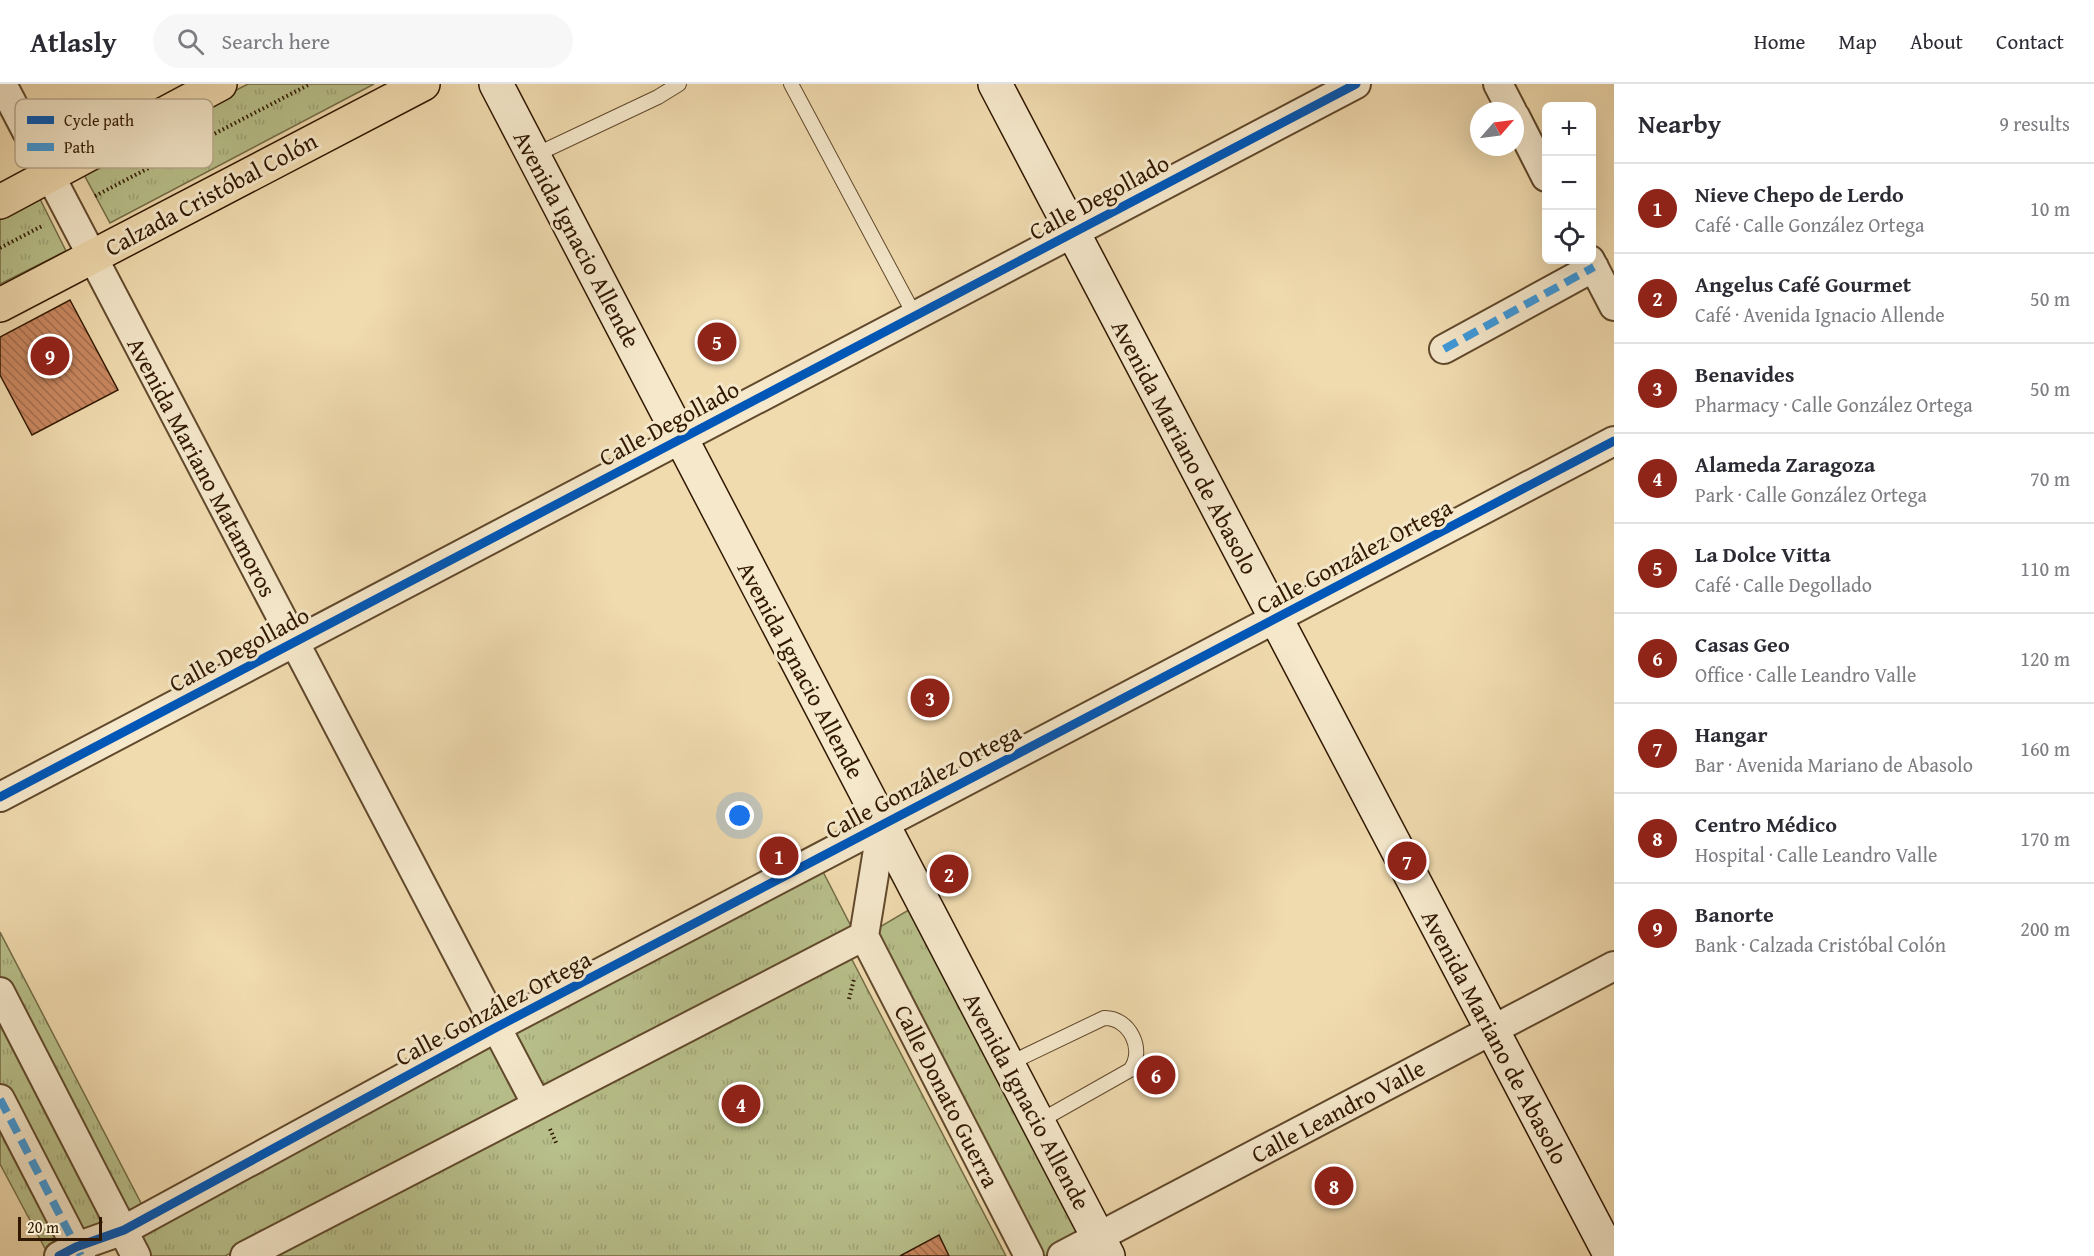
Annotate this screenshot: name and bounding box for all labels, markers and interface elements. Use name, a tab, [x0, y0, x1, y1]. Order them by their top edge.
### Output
search box	[153, 14, 573, 68]
text: Atlasly	[30, 21, 117, 62]
icon: search	[174, 25, 207, 58]
text: Search here	[222, 25, 330, 57]
text: Home	[1754, 26, 1805, 57]
text: Map	[1838, 26, 1877, 57]
text: About	[1910, 26, 1963, 57]
text: Contact	[1996, 26, 2064, 57]
legend	[15, 99, 213, 168]
north arrow	[1470, 102, 1524, 156]
map controls	[1542, 102, 1596, 264]
button: +	[1542, 102, 1596, 156]
text: Nearby	[1638, 104, 1721, 143]
text: Cycle path	[64, 108, 134, 132]
text: 9 results	[1999, 109, 2070, 138]
street label: Calzada Cristóbal Colón	[99, 123, 324, 265]
street label: Avenida Ignacio Allende	[505, 124, 649, 354]
text: Path	[64, 135, 95, 159]
street label: Calle Degollado	[1023, 145, 1175, 249]
button: −	[1542, 156, 1596, 210]
text: Nieve Chepo de Lerdo	[1695, 178, 1904, 210]
text: 1	[1652, 194, 1663, 223]
text: 10 m	[2030, 194, 2070, 223]
button: locate	[1542, 210, 1596, 264]
text: Café · Calle González Ortega	[1695, 210, 1924, 239]
text: Angelus Café Gourmet	[1695, 268, 1911, 300]
text: 2	[1652, 284, 1663, 313]
text: 50 m	[2030, 284, 2070, 313]
text: Café · Avenida Ignacio Allende	[1695, 300, 1945, 329]
street label: Avenida Mariano de Abasolo	[1103, 313, 1267, 581]
pin: 5	[698, 320, 736, 364]
street label: Avenida Mariano Matamoros	[119, 331, 285, 603]
pin: 9	[31, 334, 70, 378]
text: Benavides	[1695, 358, 1794, 390]
street label: Calle Degollado	[593, 371, 745, 475]
text: 3	[1652, 374, 1663, 403]
text: 50 m	[2030, 374, 2070, 403]
text: Pharmacy · Calle González Ortega	[1695, 390, 1973, 419]
text: Alameda Zaragoza	[1695, 448, 1875, 480]
text: 4	[1652, 464, 1663, 493]
text: 70 m	[2030, 464, 2070, 493]
text: Park · Calle González Ortega	[1695, 480, 1927, 509]
street label: Calle González Ortega	[1250, 489, 1459, 622]
text: La Dolce Vitta	[1695, 538, 1831, 570]
text: 5	[1652, 554, 1663, 583]
text: 110 m	[2020, 554, 2070, 583]
street label: Avenida Ignacio Allende	[729, 555, 873, 785]
text: Café · Calle Degollado	[1695, 570, 1872, 599]
street label: Calle Degollado	[163, 597, 315, 701]
text: Casas Geo	[1695, 628, 1790, 660]
text: 6	[1652, 644, 1663, 673]
text: 120 m	[2020, 644, 2070, 673]
text: Office · Calle Leandro Valle	[1695, 660, 1916, 689]
pin: 3	[910, 676, 950, 720]
street label: Calle González Ortega	[819, 714, 1028, 847]
text: Hangar	[1695, 718, 1768, 750]
text: 7	[1652, 734, 1663, 763]
text: 160 m	[2020, 734, 2070, 763]
text: Bar · Avenida Mariano de Abasolo	[1695, 750, 1973, 779]
your location	[725, 801, 754, 830]
text: Centro Médico	[1695, 808, 1837, 840]
text: 8	[1652, 824, 1663, 853]
text: 170 m	[2020, 824, 2070, 853]
pin: 1	[760, 834, 798, 878]
pin: 7	[1388, 838, 1426, 884]
text: Hospital · Calle Leandro Valle	[1695, 840, 1937, 869]
pin: 2	[930, 852, 968, 896]
text: Banorte	[1695, 898, 1774, 930]
street label: Avenida Mariano de Abasolo	[1413, 903, 1577, 1171]
text: 9	[1652, 914, 1663, 943]
text: 200 m	[2020, 914, 2070, 943]
text: Bank · Calzada Cristóbal Colón	[1695, 930, 1946, 959]
street label: Calle González Ortega	[389, 941, 598, 1074]
street label: Avenida Ignacio Allende	[955, 986, 1099, 1216]
street label: Calle Donato Guerra	[886, 998, 1009, 1194]
street label: Calle Leandro Valle	[1245, 1050, 1431, 1172]
pin: 6	[1136, 1052, 1176, 1098]
pin: 4	[722, 1082, 760, 1126]
pin: 8	[1314, 1164, 1354, 1208]
scale bar	[18, 1214, 102, 1242]
text: 20 m	[27, 1215, 59, 1239]

